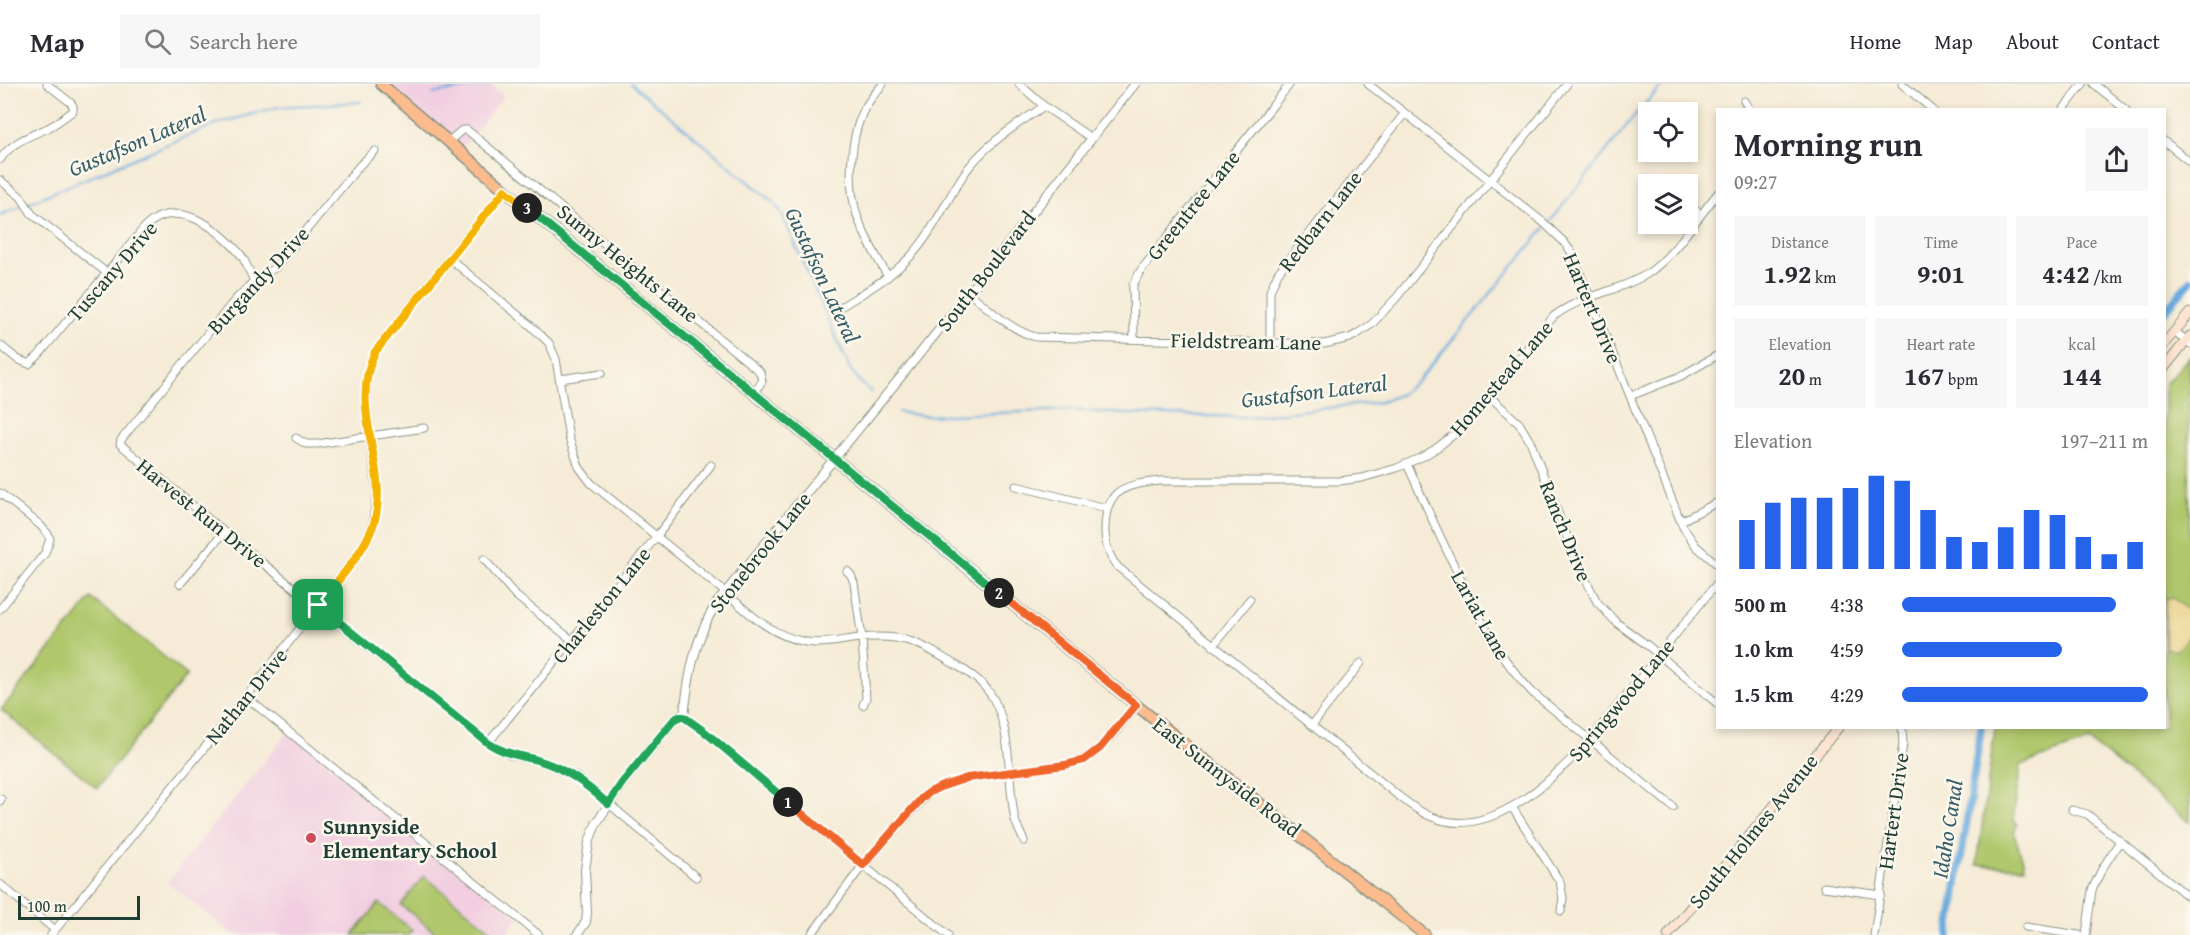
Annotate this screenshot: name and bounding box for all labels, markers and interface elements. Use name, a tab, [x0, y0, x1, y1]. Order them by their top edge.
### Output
search box	[120, 14, 540, 68]
text: Map	[30, 21, 84, 62]
icon: search	[141, 25, 174, 58]
text: Search here	[189, 25, 298, 57]
text: Home	[1850, 26, 1901, 57]
text: Map	[1934, 26, 1973, 57]
text: About	[2006, 26, 2059, 57]
text: Contact	[2092, 26, 2160, 57]
water label: Gustafson Lateral	[63, 98, 211, 184]
map controls	[1638, 102, 1698, 234]
button: locate	[1638, 102, 1698, 162]
text: Morning run	[1734, 120, 1923, 168]
button: share	[2085, 128, 2148, 191]
street label: Greentree Lane	[1139, 143, 1247, 267]
street label: Redbarn Lane	[1271, 164, 1369, 278]
text: 09:27	[1734, 167, 1777, 196]
button: layers	[1638, 174, 1698, 234]
pin: 3	[512, 193, 542, 223]
text: 3	[523, 196, 531, 220]
street label: Sunny Heights Lane	[550, 196, 706, 330]
water label: Gustafson Lateral	[778, 202, 868, 348]
street label: South Boulevard	[929, 204, 1043, 338]
street label: Tuscany Drive	[59, 214, 165, 328]
street label: Burgandy Drive	[200, 219, 316, 341]
text: Distance	[1771, 230, 1829, 254]
text: Time	[1924, 230, 1958, 254]
text: Pace	[2067, 230, 2097, 254]
street label: Hartert Drive	[1556, 248, 1630, 368]
text: 1.92	[1764, 254, 1812, 293]
text: 9:01	[1917, 254, 1965, 293]
text: 4:42	[2042, 254, 2090, 293]
text: km	[1812, 265, 1836, 289]
text: /km	[2090, 265, 2122, 289]
street label: Homestead Lane	[1442, 313, 1560, 443]
street label: Fieldstream Lane	[1170, 324, 1322, 358]
text: Elevation	[1769, 332, 1831, 356]
text: Heart rate	[1907, 332, 1975, 356]
text: kcal	[2068, 332, 2096, 356]
text: 20	[1778, 356, 1805, 395]
text: 167	[1904, 356, 1944, 395]
text: 144	[2062, 356, 2102, 395]
water label: Gustafson Lateral	[1239, 366, 1389, 416]
text: m	[1805, 367, 1822, 391]
text: bpm	[1944, 367, 1978, 391]
text: Elevation	[1734, 426, 1812, 455]
text: 197–211 m	[2060, 426, 2148, 455]
street label: Harvest Run Drive	[130, 451, 274, 575]
street label: Ranch Drive	[1532, 476, 1600, 586]
street label: Stonebrook Lane	[701, 485, 819, 619]
street label: Charleston Lane	[544, 540, 658, 670]
street label: Lariat Lane	[1444, 564, 1518, 666]
pin: 2	[984, 578, 1014, 608]
pin	[292, 579, 343, 630]
text: 2	[995, 581, 1003, 605]
icon: arrive	[301, 588, 334, 621]
text: 500 m	[1734, 590, 1787, 619]
text: 4:38	[1830, 590, 1864, 619]
street label: Springwood Lane	[1560, 632, 1682, 768]
text: 1.0 km	[1734, 635, 1793, 664]
text: 4:59	[1830, 635, 1864, 664]
street label: Nathan Drive	[197, 641, 295, 751]
text: 1.5 km	[1734, 680, 1793, 709]
text: 4:29	[1830, 680, 1864, 709]
street label: East Sunnyside Road	[1146, 709, 1308, 845]
street label: South Holmes Avenue	[1681, 747, 1825, 915]
street label: Hartert Drive	[1869, 750, 1917, 871]
water label: Idaho Canal	[1923, 777, 1971, 881]
pin: 1	[773, 787, 803, 817]
text: 1	[784, 790, 792, 814]
place label: Sunnyside Elementary School	[323, 811, 498, 866]
marker: Sunnyside Elementary School	[304, 831, 318, 845]
scale bar	[18, 893, 140, 920]
text: 100 m	[27, 894, 67, 918]

